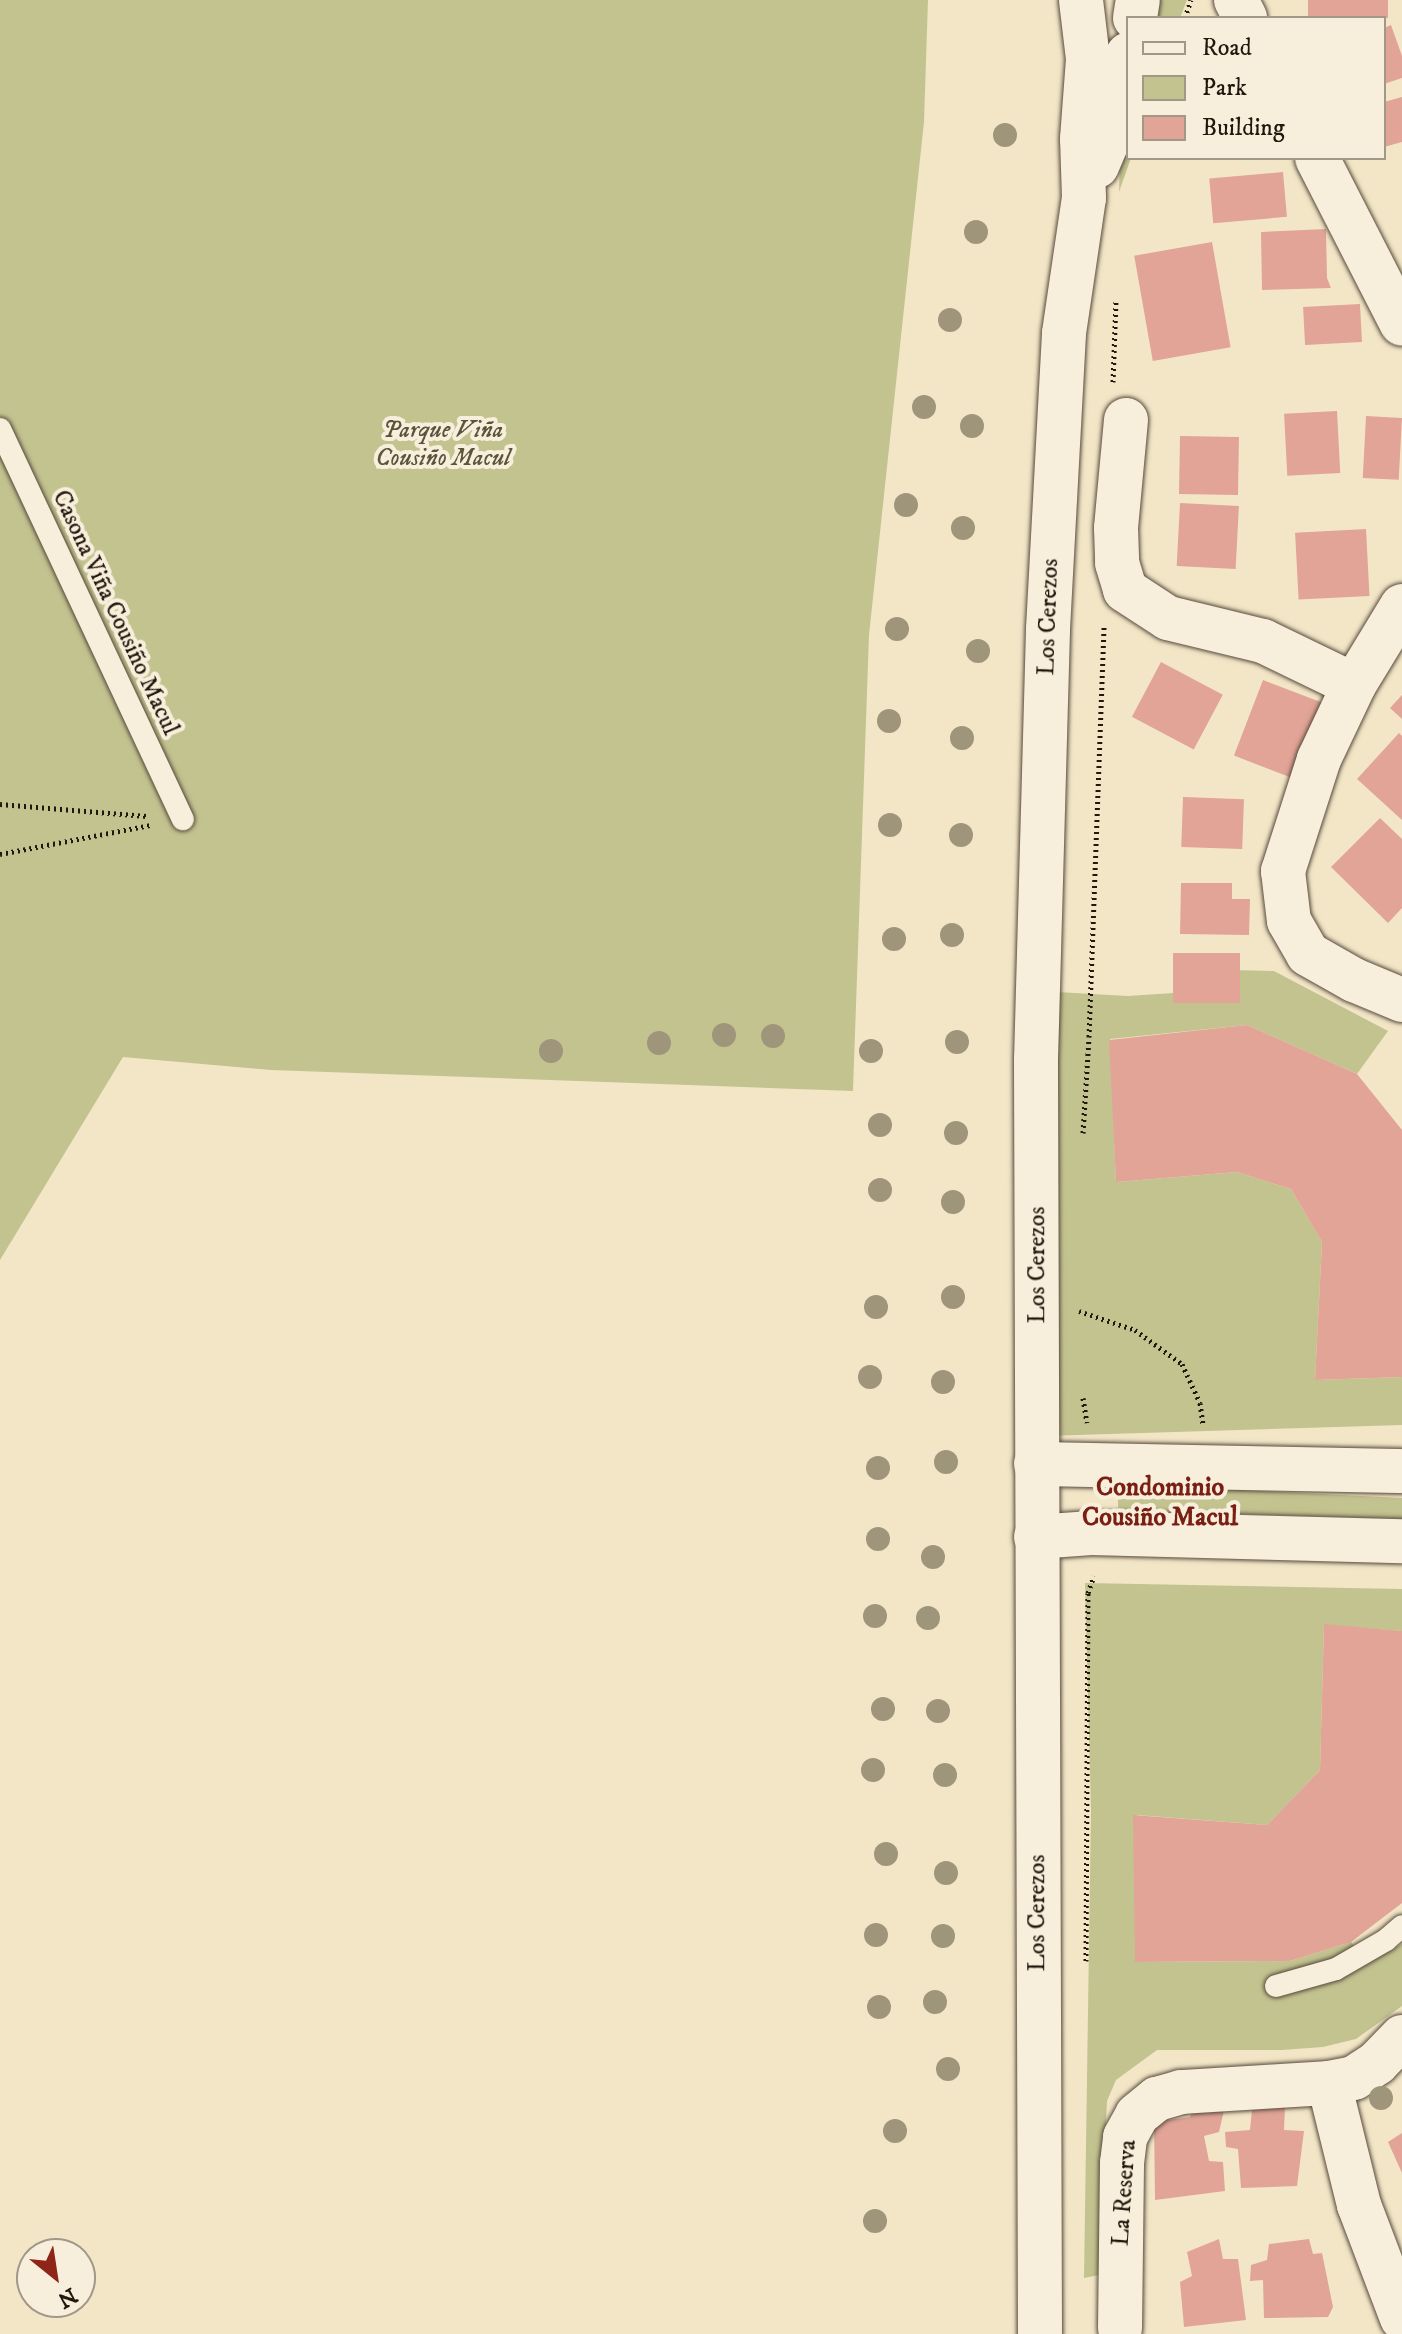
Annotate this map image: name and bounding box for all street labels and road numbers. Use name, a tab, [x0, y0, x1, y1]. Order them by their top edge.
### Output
street label: Casona Viña Cousiño Macul	[46, 486, 184, 740]
street label: Los Cerezos	[1033, 558, 1065, 676]
street label: Los Cerezos	[1024, 1207, 1052, 1323]
street label: Los Cerezos	[1024, 1855, 1052, 1971]
street label: La Reserva	[1107, 2139, 1143, 2247]

